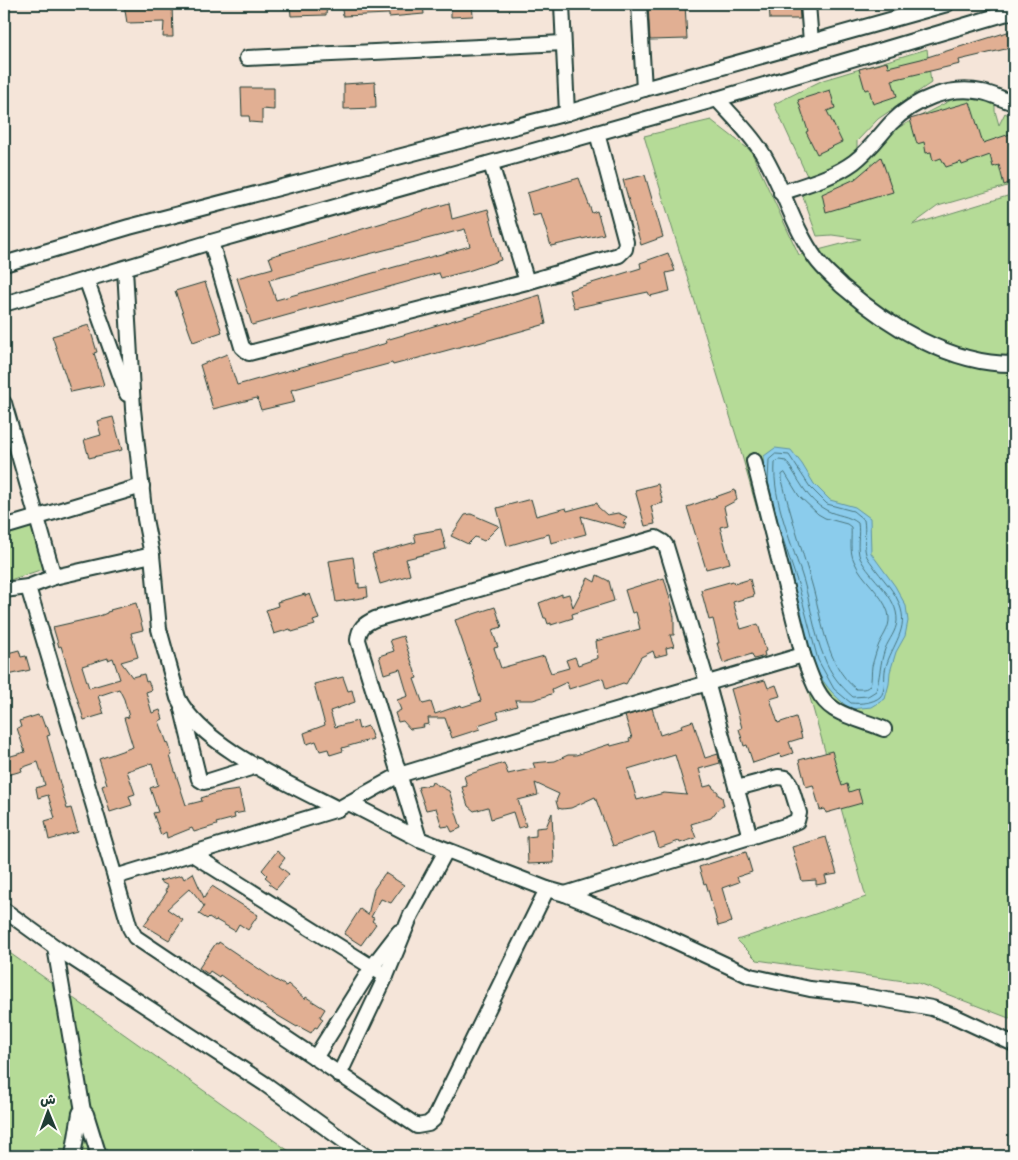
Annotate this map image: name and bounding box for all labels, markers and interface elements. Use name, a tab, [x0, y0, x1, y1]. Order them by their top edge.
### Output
north arrow	[22, 1088, 72, 1138]
text: ش	[40, 1089, 56, 1111]

